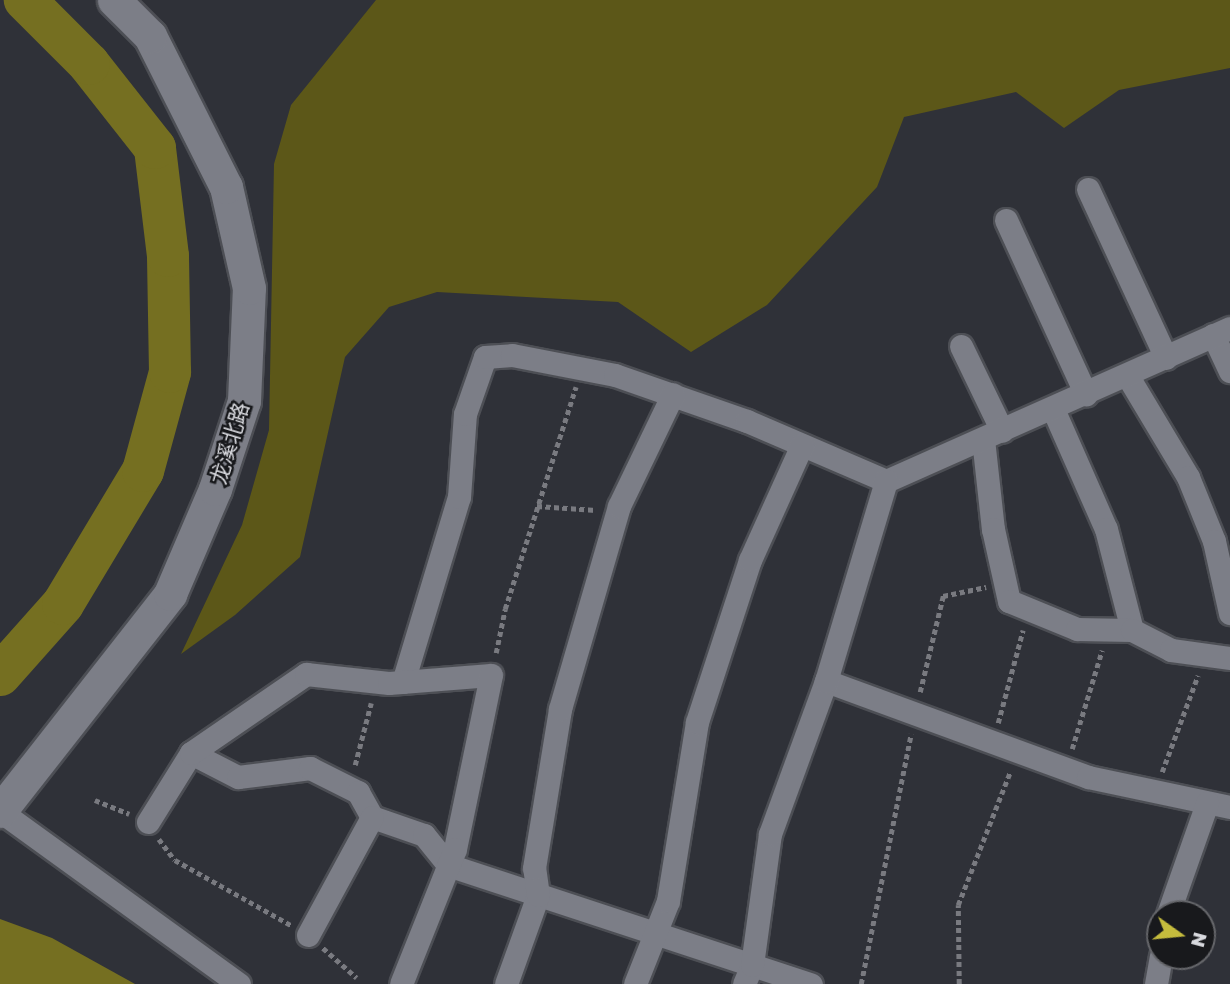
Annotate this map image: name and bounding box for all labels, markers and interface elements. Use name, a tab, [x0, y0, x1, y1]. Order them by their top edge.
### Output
street label: 龙溪北路	[205, 399, 253, 487]
north arrow	[1146, 900, 1216, 970]
text: N	[1187, 930, 1213, 950]

